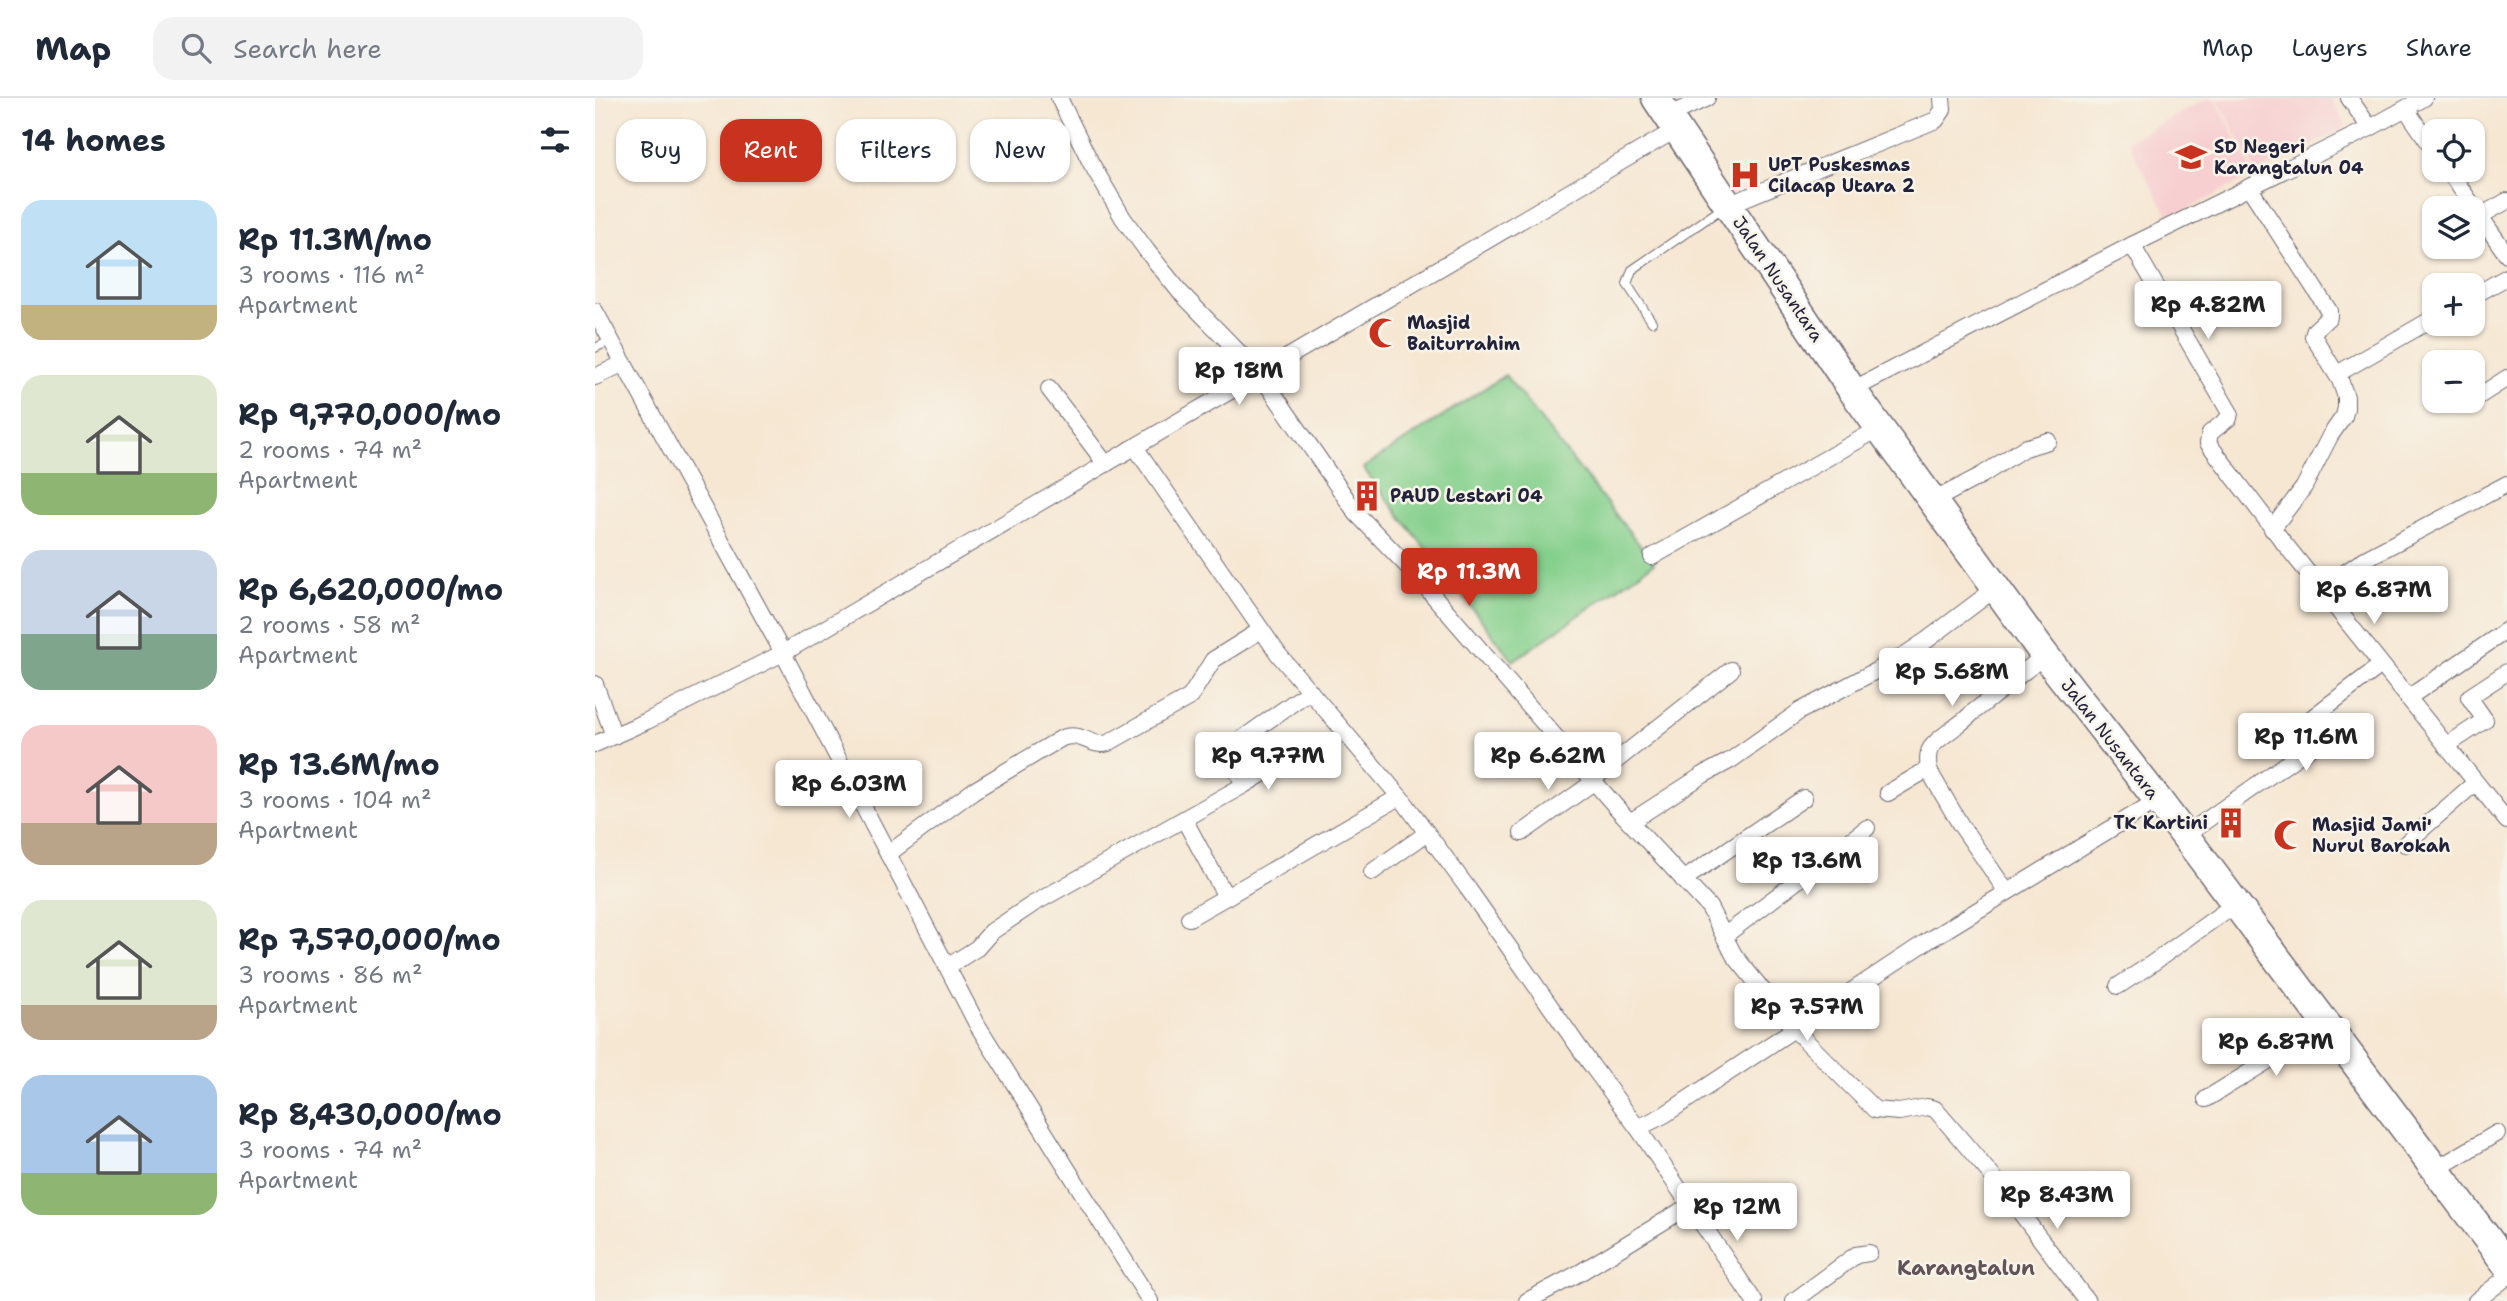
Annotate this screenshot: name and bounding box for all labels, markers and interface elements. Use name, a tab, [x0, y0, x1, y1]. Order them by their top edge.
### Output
search box	[153, 17, 643, 80]
text: Map	[35, 26, 111, 71]
icon: search	[177, 29, 215, 67]
text: Search here	[233, 31, 382, 66]
text: Map	[2202, 32, 2253, 64]
text: Layers	[2291, 32, 2368, 64]
text: Share	[2406, 32, 2472, 64]
chip: Buy	[616, 119, 706, 182]
chip: Rent	[720, 119, 822, 182]
chip: Filters	[836, 119, 956, 182]
chip: New	[970, 119, 1070, 182]
map controls	[2422, 119, 2485, 413]
button: locate	[2422, 119, 2485, 182]
text: 14 homes	[21, 120, 166, 161]
icon: filters	[536, 121, 574, 159]
place label: SD Negeri Karangtalun 04	[2214, 135, 2364, 180]
school or university icon: SD Negeri Karangtalun 04	[2174, 140, 2208, 174]
place label: UPT Puskesmas Cilacap Utara 2	[1768, 153, 1915, 198]
hospital icon: UPT Puskesmas Cilacap Utara 2	[1728, 158, 1762, 192]
button: layers	[2422, 196, 2485, 259]
street label: Jalan Nusantara	[1727, 211, 1829, 347]
text: Rp 11.3M/mo	[238, 219, 432, 260]
icon: home	[77, 228, 161, 312]
text: 3 rooms · 116 m²	[238, 260, 425, 290]
button: +	[2422, 273, 2485, 336]
pin: Rp 4.82M	[2136, 282, 2280, 341]
text: Rp 4.82M	[2150, 289, 2266, 319]
text: Apartment	[238, 290, 358, 320]
place label: Masjid Baiturrahim	[1407, 311, 1521, 356]
mosque icon: Masjid Baiturrahim	[1367, 316, 1401, 350]
pin: Rp 18M	[1182, 348, 1296, 407]
button: −	[2422, 350, 2485, 413]
text: Rp 18M	[1195, 355, 1283, 385]
text: Rp 9,770,000/mo	[238, 394, 501, 435]
icon: home	[77, 403, 161, 487]
text: 2 rooms · 74 m²	[238, 435, 422, 465]
text: Apartment	[238, 465, 358, 495]
building icon: PAUD Lestari 04	[1350, 479, 1384, 513]
place label: PAUD Lestari 04	[1390, 484, 1543, 508]
pin: Rp 11.3M	[1397, 548, 1541, 608]
text: Rp 11.3M	[1417, 556, 1521, 586]
pin: Rp 6.87M	[2302, 566, 2446, 626]
text: Rp 6,620,000/mo	[238, 569, 503, 610]
text: Rp 6.87M	[2316, 574, 2432, 604]
icon: home	[77, 578, 161, 662]
text: 2 rooms · 58 m²	[238, 610, 421, 640]
text: Apartment	[238, 640, 358, 670]
pin: Rp 5.68M	[1880, 648, 2024, 708]
text: Rp 5.68M	[1895, 656, 2009, 686]
street label: Jalan Nusantara	[2055, 674, 2165, 804]
pin: Rp 11.6M	[2234, 714, 2378, 773]
text: Rp 11.6M	[2254, 721, 2358, 751]
pin: Rp 9.77M	[1196, 732, 1340, 792]
pin: Rp 6.62M	[1476, 732, 1620, 792]
text: Rp 9.77M	[1211, 740, 1325, 770]
text: Rp 6.62M	[1490, 740, 1606, 770]
text: Rp 13.6M/mo	[238, 744, 440, 785]
icon: home	[77, 753, 161, 837]
pin: Rp 6.03M	[777, 760, 921, 820]
text: Rp 6.03M	[791, 768, 907, 798]
text: 3 rooms · 104 m²	[238, 785, 431, 815]
building icon: TK Kartini	[2214, 806, 2248, 840]
place label: TK Kartini	[2113, 811, 2208, 835]
place label: Masjid Jami' Nurul Barokah	[2312, 813, 2450, 858]
text: Apartment	[238, 815, 358, 845]
mosque icon: Masjid Jami' Nurul Barokah	[2272, 818, 2306, 852]
pin: Rp 13.6M	[1735, 838, 1879, 897]
text: Rp 13.6M	[1752, 845, 1862, 875]
text: Rp 7,570,000/mo	[238, 919, 501, 960]
icon: home	[77, 928, 161, 1012]
text: 3 rooms · 86 m²	[238, 960, 423, 990]
pin: Rp 7.57M	[1735, 984, 1879, 1043]
text: Apartment	[238, 990, 358, 1020]
text: Rp 7.57M	[1750, 991, 1864, 1021]
pin: Rp 6.87M	[2204, 1018, 2348, 1078]
text: Rp 6.87M	[2218, 1026, 2334, 1056]
text: Rp 8,430,000/mo	[238, 1094, 502, 1135]
icon: home	[77, 1103, 161, 1187]
text: 3 rooms · 74 m²	[238, 1135, 422, 1165]
text: Apartment	[238, 1165, 358, 1195]
pin: Rp 8.43M	[1985, 1172, 2129, 1231]
text: Rp 8.43M	[2000, 1179, 2114, 1209]
pin: Rp 12M	[1680, 1184, 1794, 1243]
text: Rp 12M	[1693, 1191, 1781, 1221]
district label: Karangtalun	[1897, 1254, 2035, 1282]

